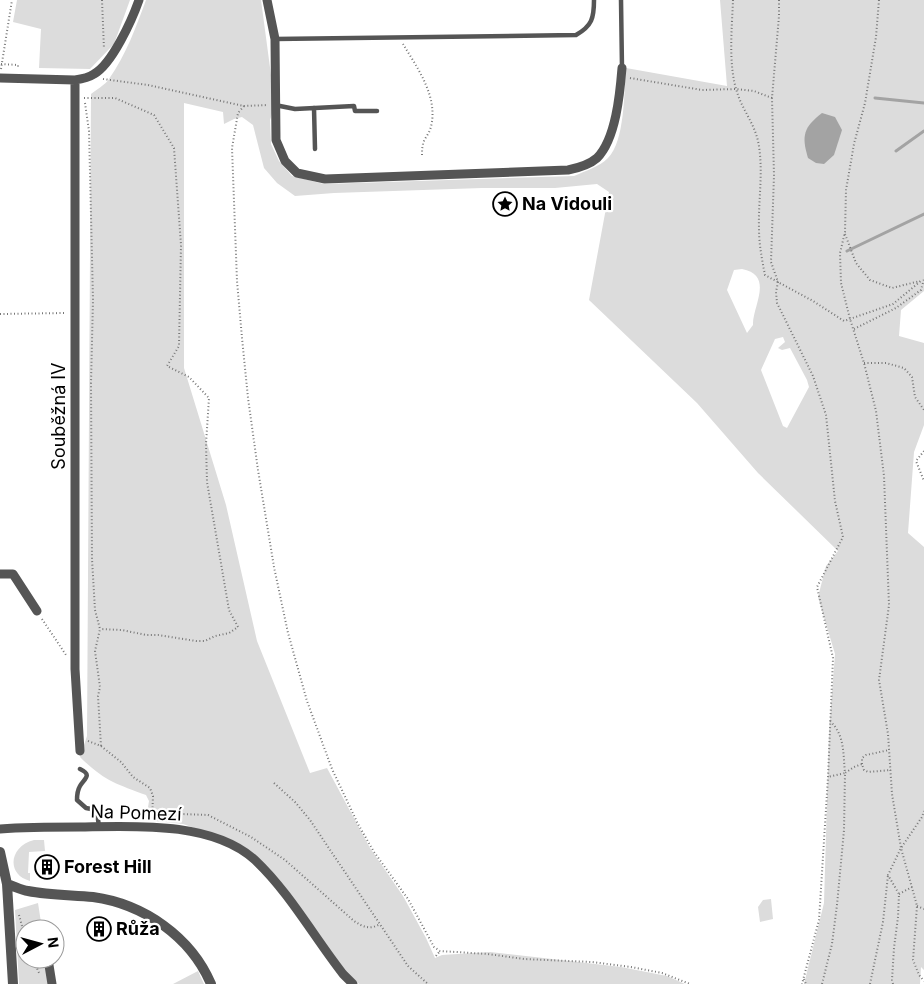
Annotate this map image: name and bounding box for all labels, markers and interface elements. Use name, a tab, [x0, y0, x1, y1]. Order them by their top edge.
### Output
place icon: Na Vidouli	[492, 191, 518, 217]
place label: Na Vidouli	[522, 193, 612, 214]
street label: Souběžná Ⅳ	[48, 362, 69, 470]
street label: Na Pomezí	[90, 800, 183, 825]
building icon: Forest Hill	[34, 854, 60, 880]
place label: Forest Hill	[64, 856, 152, 877]
building icon: Růža	[86, 916, 112, 942]
place label: Růža	[116, 918, 160, 939]
north arrow	[15, 919, 65, 969]
text: N	[44, 936, 62, 949]

